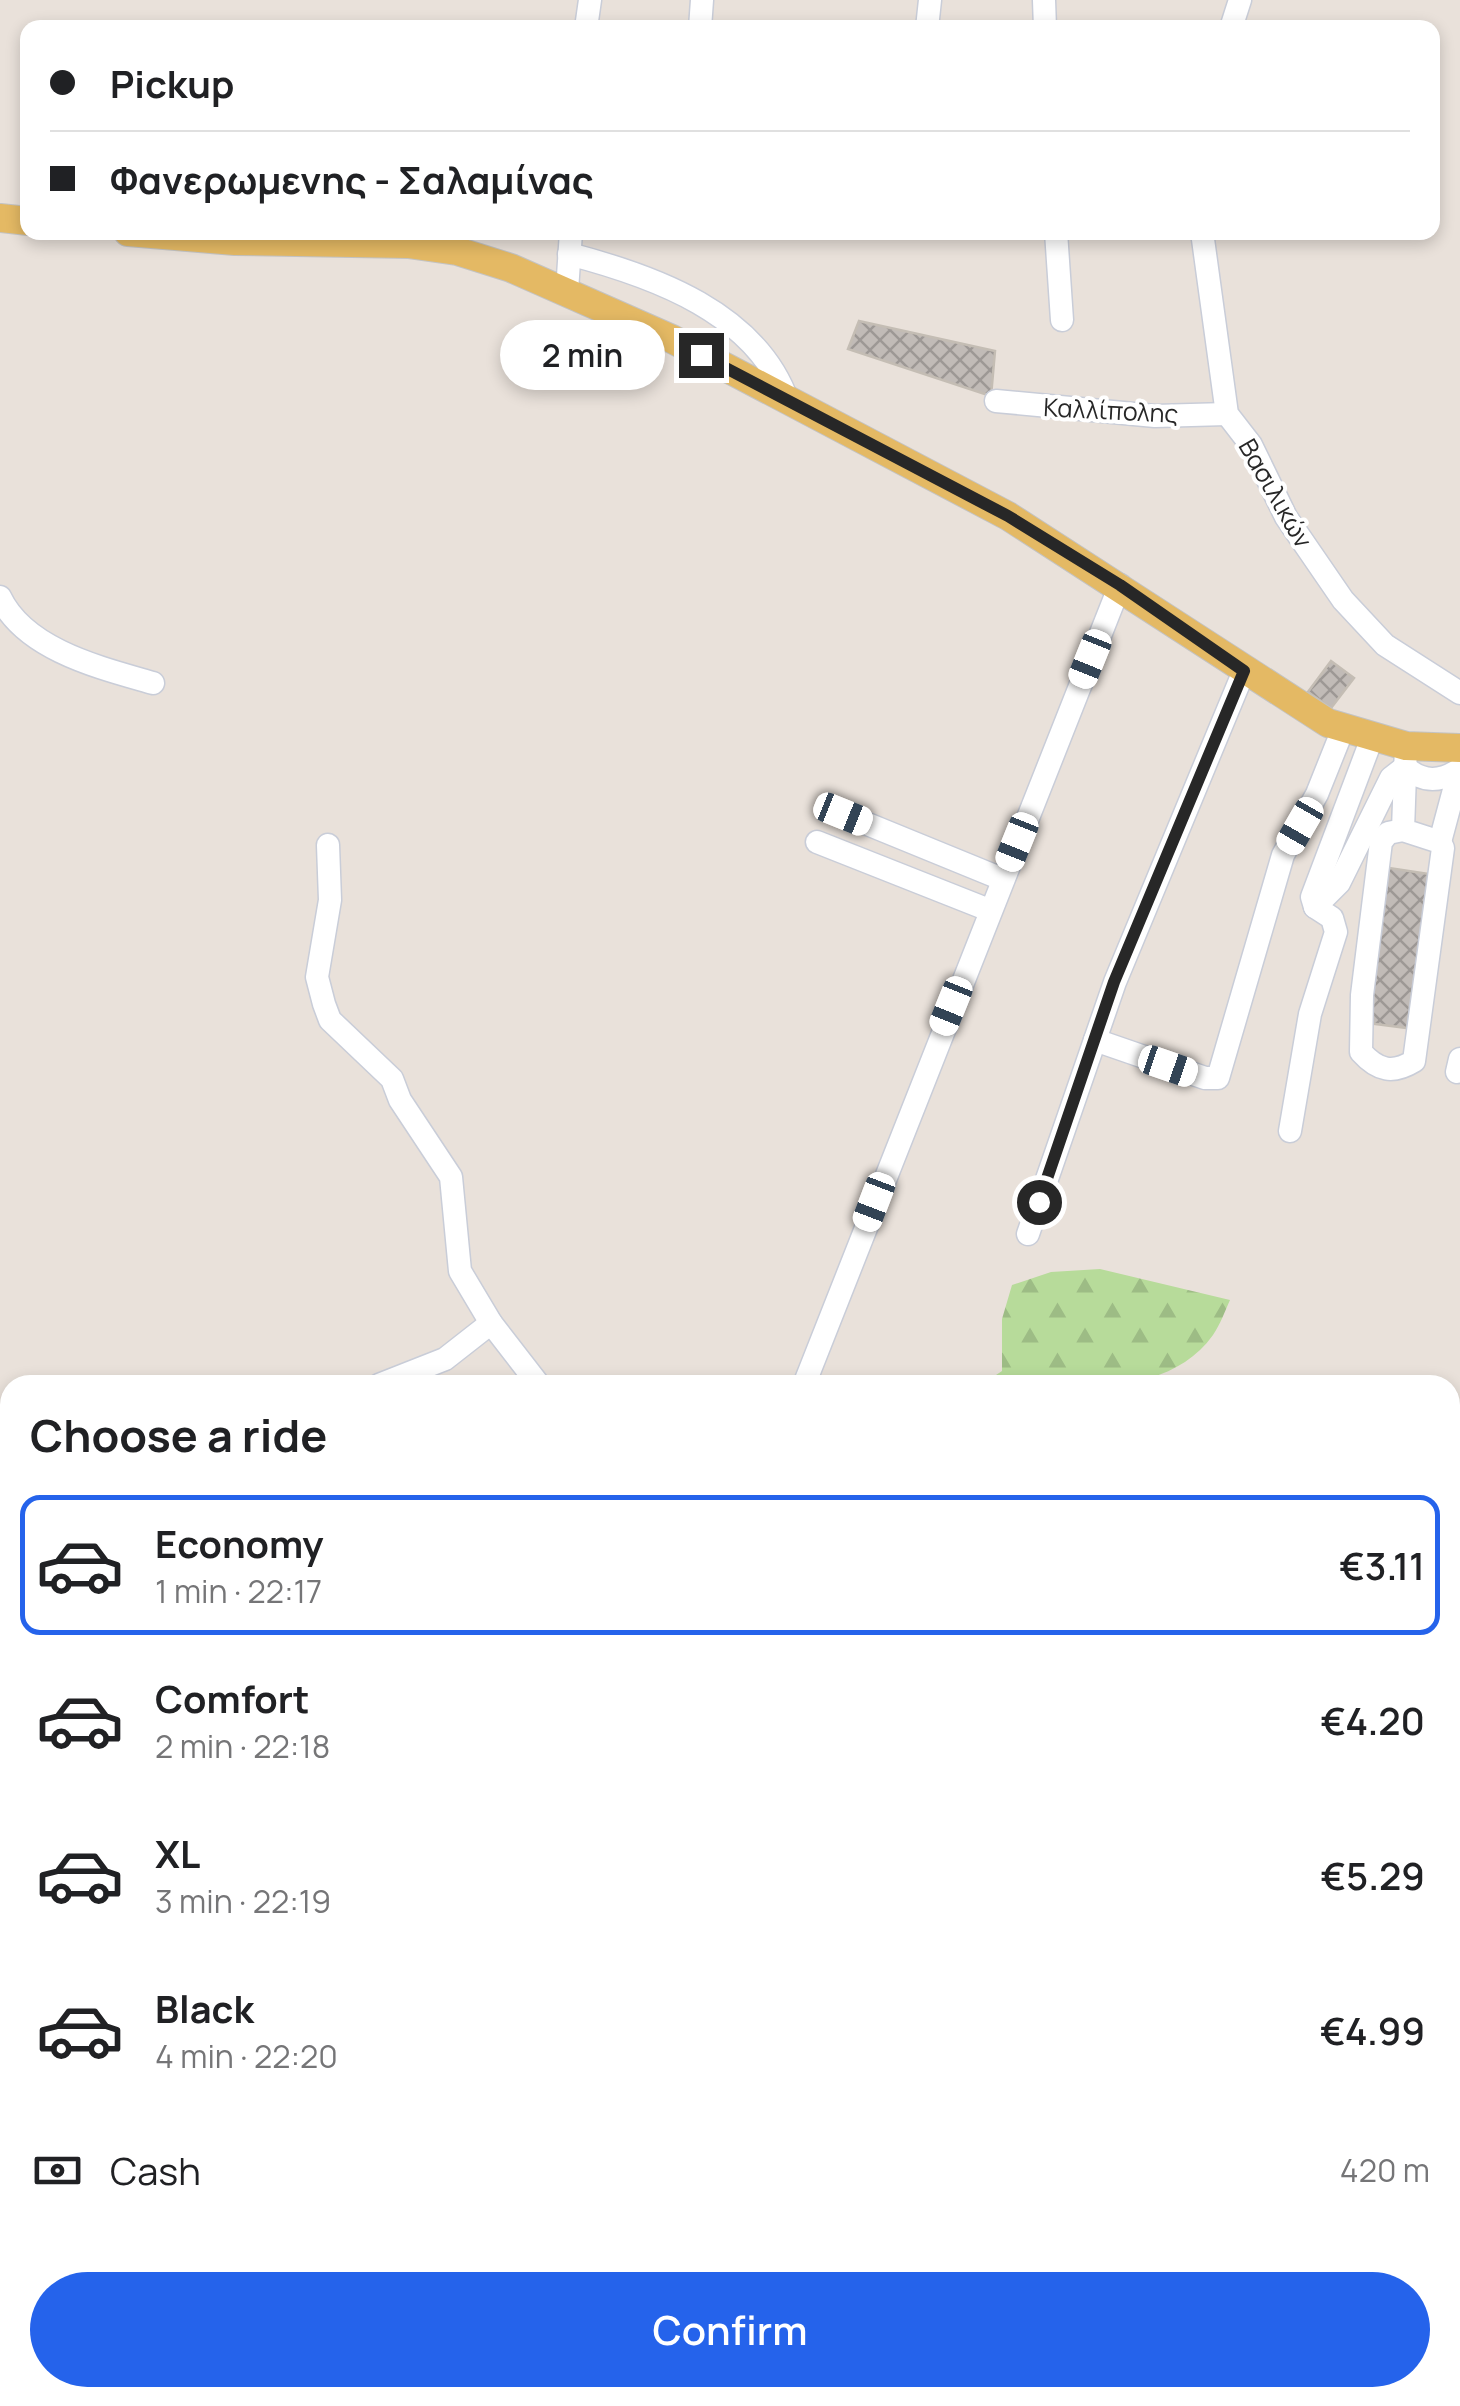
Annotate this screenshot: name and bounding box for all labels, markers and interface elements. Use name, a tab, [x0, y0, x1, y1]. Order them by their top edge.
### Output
text: Pickup	[110, 57, 234, 109]
text: Φανερωμενης - Σαλαμίνας	[110, 153, 594, 205]
callout: 2 min	[501, 320, 666, 390]
text: 2 min	[542, 333, 623, 377]
route end	[679, 333, 724, 378]
street label: Καλλίπολης	[1043, 389, 1180, 431]
street label: Βασιλικών	[1231, 432, 1321, 554]
car	[1065, 626, 1115, 692]
car	[810, 789, 876, 839]
car	[1272, 793, 1328, 859]
car	[992, 809, 1042, 875]
car	[926, 973, 976, 1039]
car	[1135, 1042, 1201, 1090]
car	[849, 1169, 899, 1235]
route start	[1017, 1180, 1062, 1225]
text: Choose a ride	[30, 1404, 327, 1466]
text: Economy	[155, 1517, 324, 1569]
icon: car	[35, 1520, 125, 1610]
text: €3.11	[1339, 1539, 1425, 1591]
text: 1 min · 22:17	[155, 1569, 322, 1613]
text: Comfort	[155, 1672, 309, 1724]
icon: car	[35, 1675, 125, 1765]
text: €4.20	[1321, 1694, 1425, 1746]
text: 2 min · 22:18	[155, 1724, 330, 1768]
text: XL	[155, 1827, 200, 1879]
icon: car	[35, 1830, 125, 1920]
text: €5.29	[1320, 1849, 1425, 1901]
text: 3 min · 22:19	[155, 1879, 331, 1923]
text: Black	[155, 1982, 254, 2034]
icon: car	[35, 1985, 125, 2075]
text: €4.99	[1320, 2004, 1425, 2056]
text: 4 min · 22:20	[155, 2034, 338, 2078]
icon: cash	[30, 2143, 85, 2198]
text: Cash	[110, 2144, 201, 2196]
text: 420 m	[1340, 2148, 1430, 2192]
button: Confirm	[30, 2272, 1430, 2387]

